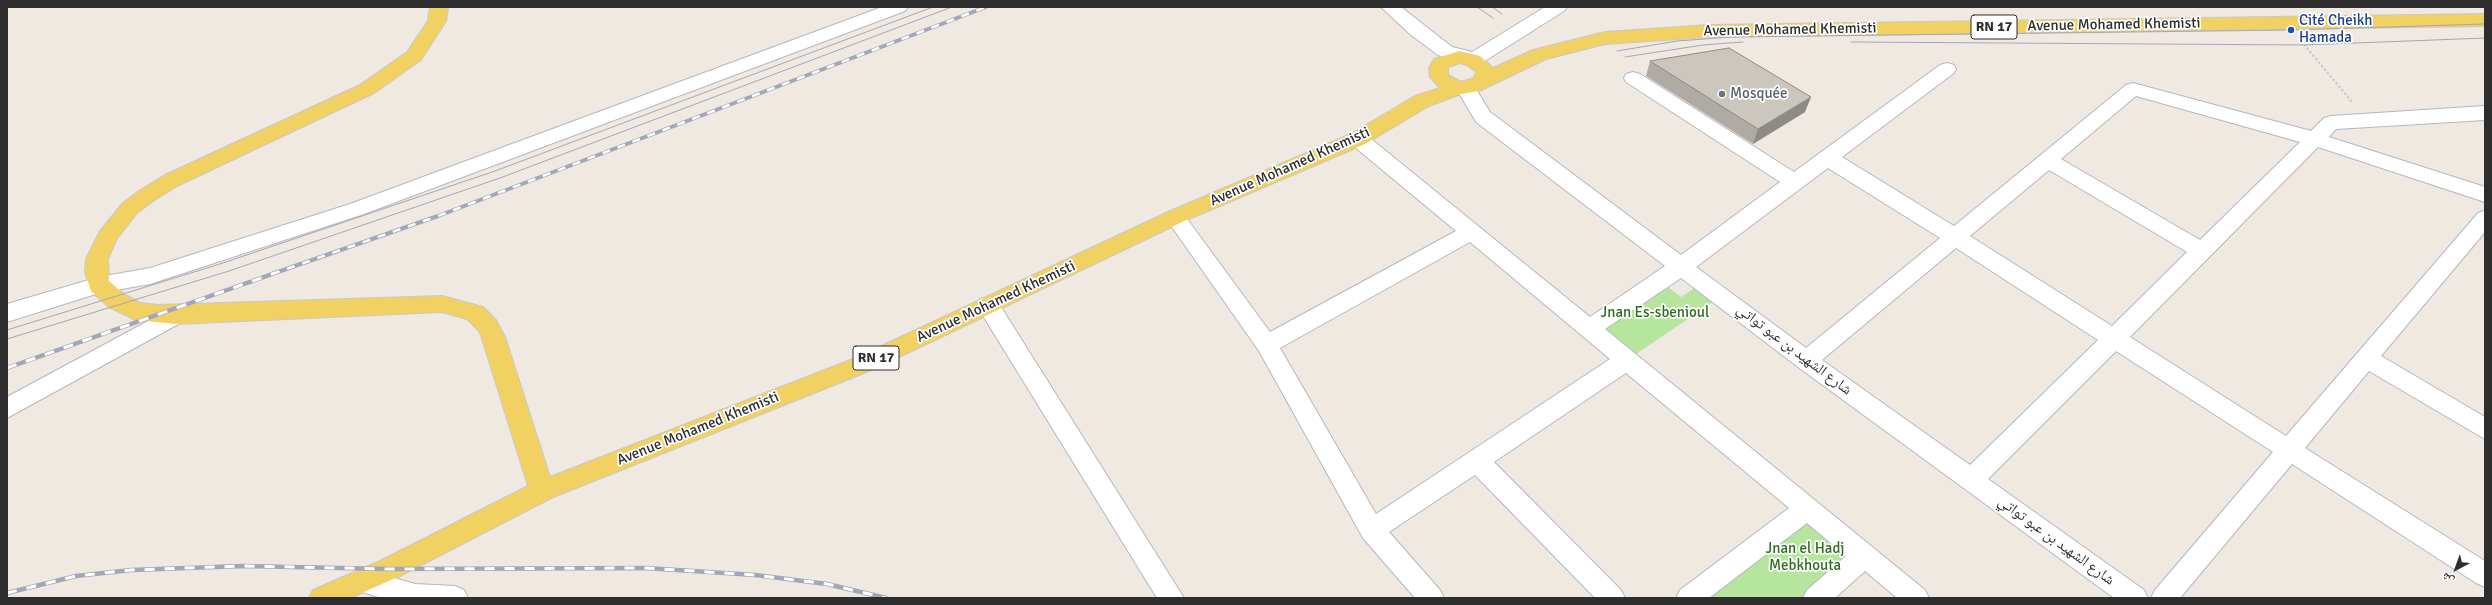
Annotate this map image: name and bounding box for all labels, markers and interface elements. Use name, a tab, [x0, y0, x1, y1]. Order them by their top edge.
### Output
place label: Cité Cheikh Hamada	[2299, 12, 2372, 47]
street label: Avenue Mohamed Khemisti	[2027, 14, 2201, 36]
road number: RN 17	[1971, 15, 2017, 39]
street label: Avenue Mohamed Khemisti	[1703, 19, 1877, 41]
marker: Cité Cheikh Hamada	[2286, 25, 2296, 35]
place label: Mosquée	[1730, 85, 1788, 103]
marker: Mosquée	[1717, 89, 1727, 99]
street label: Avenue Mohamed Khemisti	[1207, 124, 1373, 210]
street label: Avenue Mohamed Khemisti	[914, 257, 1078, 347]
street label: شارع الشهيد بن عبو تواتي	[1733, 301, 1855, 399]
park label: Jnan Es-sbenioul	[1601, 304, 1709, 322]
road number: RN 17	[853, 346, 899, 370]
street label: Avenue Mohamed Khemisti	[614, 388, 782, 470]
street label: شارع الشهيد بن عبو تواتي	[1994, 493, 2118, 589]
park label: Jnan el Hadj Mebkhouta	[1766, 540, 1844, 575]
north arrow	[2436, 549, 2476, 589]
text: ش	[2439, 570, 2456, 587]

